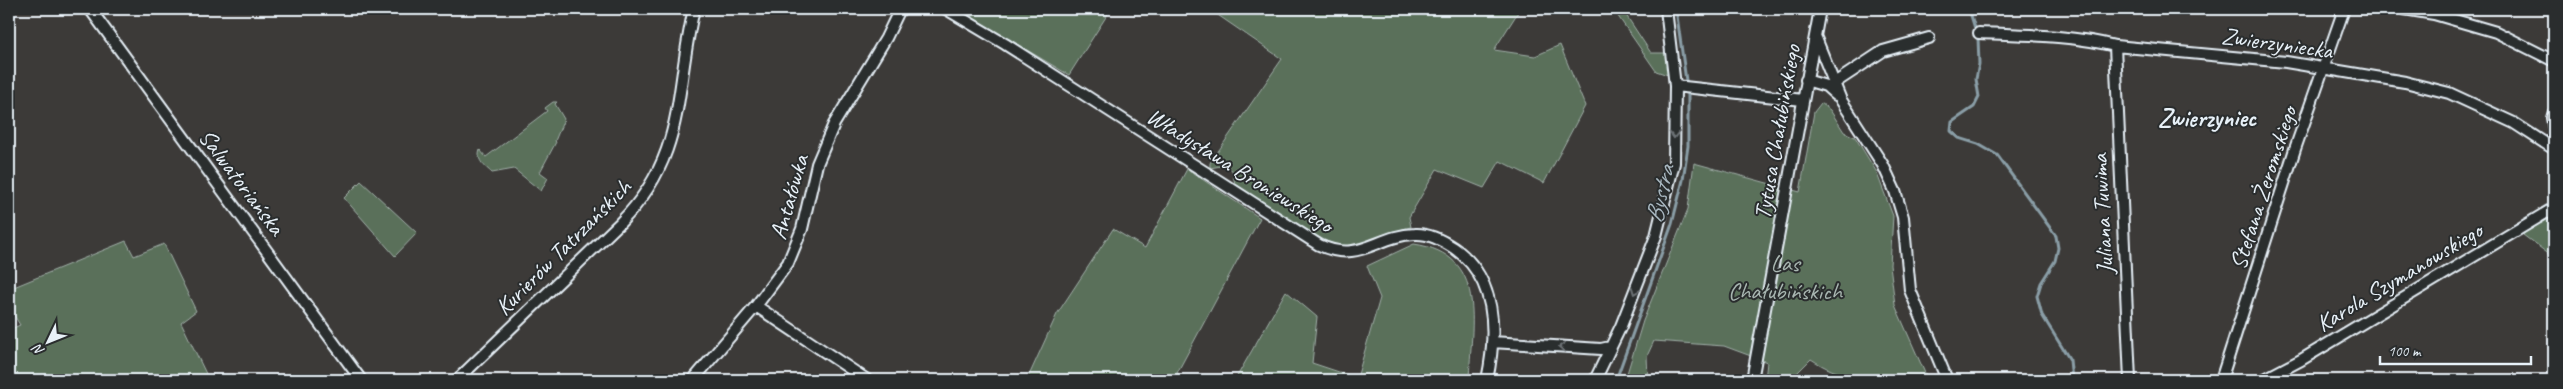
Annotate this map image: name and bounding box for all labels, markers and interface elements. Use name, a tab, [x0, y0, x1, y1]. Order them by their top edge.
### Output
street label: Zwierzyniecka	[2220, 20, 2336, 66]
street label: Tytusa Chałubińskiego	[1747, 41, 1807, 222]
street label: Stefana Żeromskiego	[2223, 100, 2304, 273]
street label: Władysława Broniewskiego	[1141, 101, 1341, 241]
district label: Zwierzyniec	[2158, 102, 2258, 134]
street label: Salwatoriańska	[192, 123, 293, 242]
one-way arrow	[1669, 132, 1679, 139]
street label: Antałówka	[763, 150, 816, 243]
street label: Juliana Tuwima	[2084, 152, 2120, 276]
water label: Bystra	[1638, 160, 1683, 226]
street label: Kurierów Tatrzańskich	[488, 171, 639, 322]
street label: Karola Szymanowskiego	[2310, 214, 2490, 338]
park label: Las Chałubińskich	[1728, 248, 1844, 306]
one-way arrow	[1630, 286, 1641, 295]
north arrow	[22, 316, 72, 366]
scale bar	[2380, 334, 2532, 366]
text: N	[28, 340, 48, 359]
one-way arrow	[1558, 341, 1566, 352]
text: 100 m	[2388, 342, 2422, 361]

